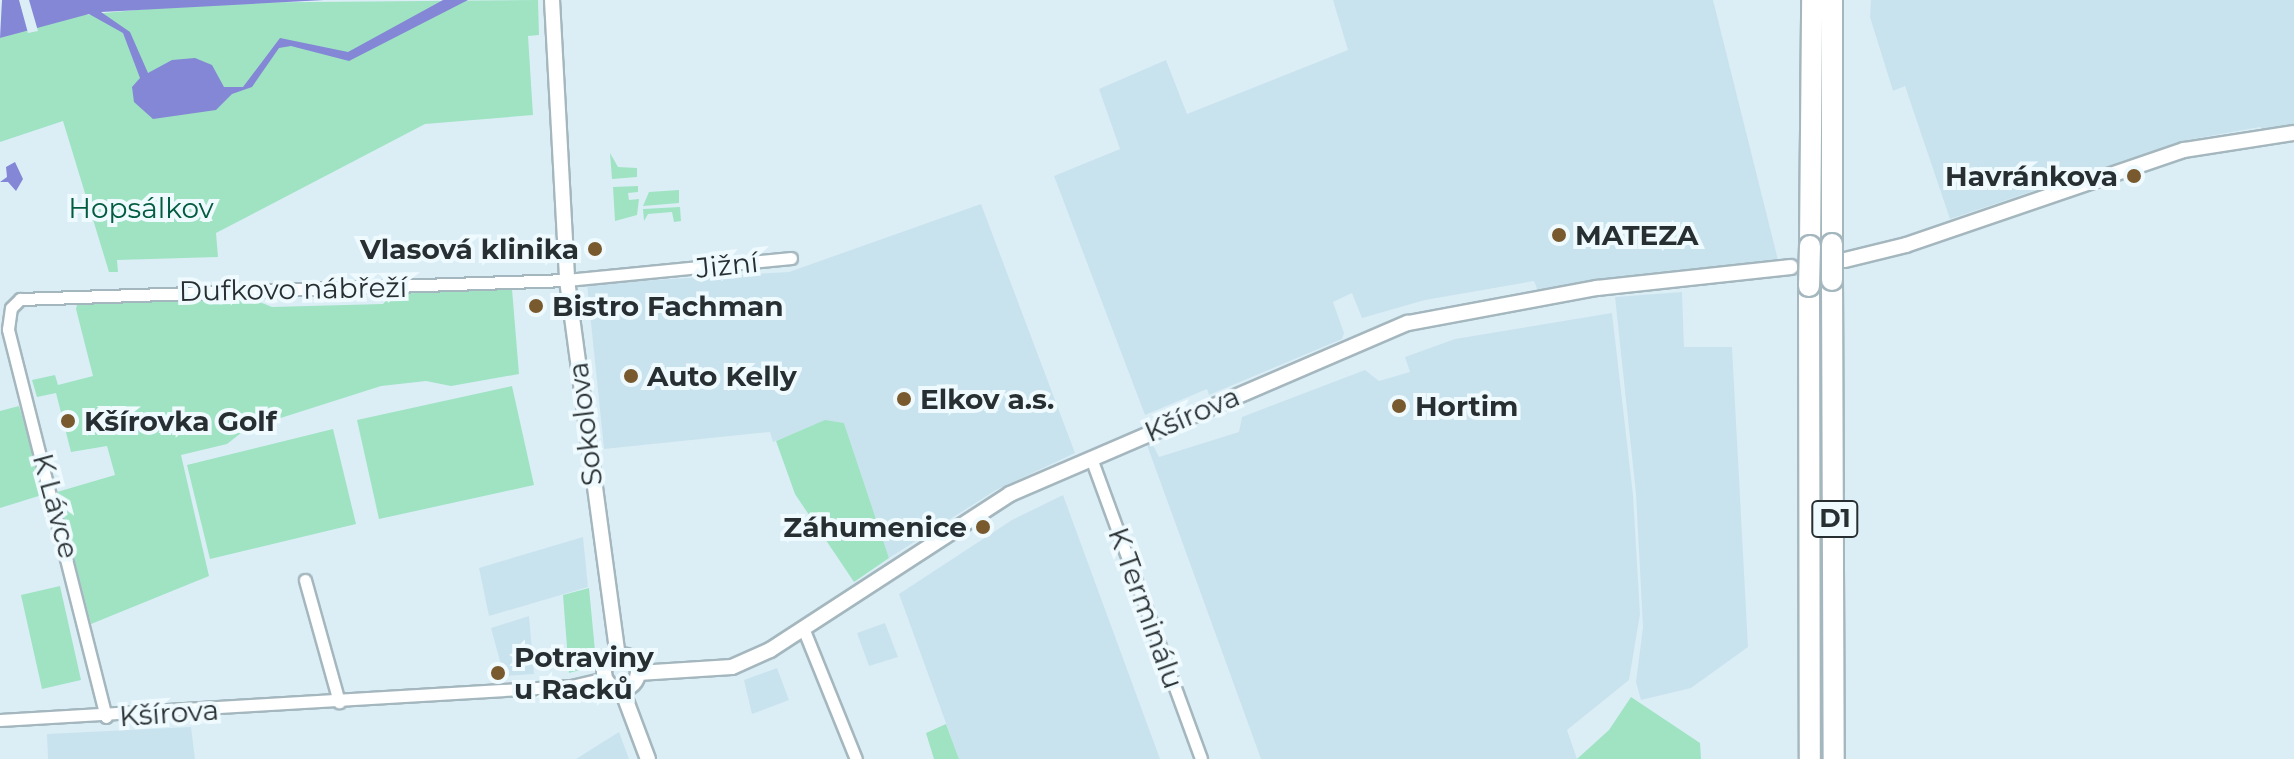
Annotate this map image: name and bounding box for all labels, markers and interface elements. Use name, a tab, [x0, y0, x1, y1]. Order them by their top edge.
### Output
place label: Havránkova	[1945, 159, 2118, 193]
marker: Havránkova	[2125, 167, 2143, 185]
park label: Hopsálkov	[68, 191, 214, 225]
place label: MATEZA	[1575, 218, 1699, 252]
marker: MATEZA	[1550, 226, 1568, 244]
place label: Vlasová klinika	[360, 232, 579, 266]
marker: Vlasová klinika	[586, 240, 604, 258]
street label: Jižní	[694, 245, 760, 285]
street label: Dufkovo nábřeží	[179, 270, 407, 308]
place label: Bistro Fachman	[552, 289, 784, 323]
marker: Bistro Fachman	[527, 297, 545, 315]
place label: Auto Kelly	[647, 359, 797, 393]
street label: Sokolova	[561, 360, 609, 488]
marker: Auto Kelly	[622, 367, 640, 385]
street label: Kšírova	[1140, 379, 1244, 449]
place label: Elkov a.s.	[920, 382, 1054, 416]
place label: Hortim	[1415, 389, 1518, 423]
marker: Elkov a.s.	[895, 390, 913, 408]
marker: Hortim	[1390, 397, 1408, 415]
place label: Kšírovka Golf	[84, 404, 277, 438]
marker: Kšírovka Golf	[59, 412, 77, 430]
street label: K Lávce	[26, 450, 86, 562]
road number: D1	[1811, 497, 1859, 541]
place label: Záhumenice	[783, 510, 967, 544]
marker: Záhumenice	[974, 518, 992, 536]
street label: K Terminálu	[1101, 523, 1191, 693]
place label: Potraviny u Racků	[514, 640, 654, 706]
marker: Potraviny u Racků	[489, 664, 507, 682]
street label: Kšírova	[118, 693, 220, 733]

